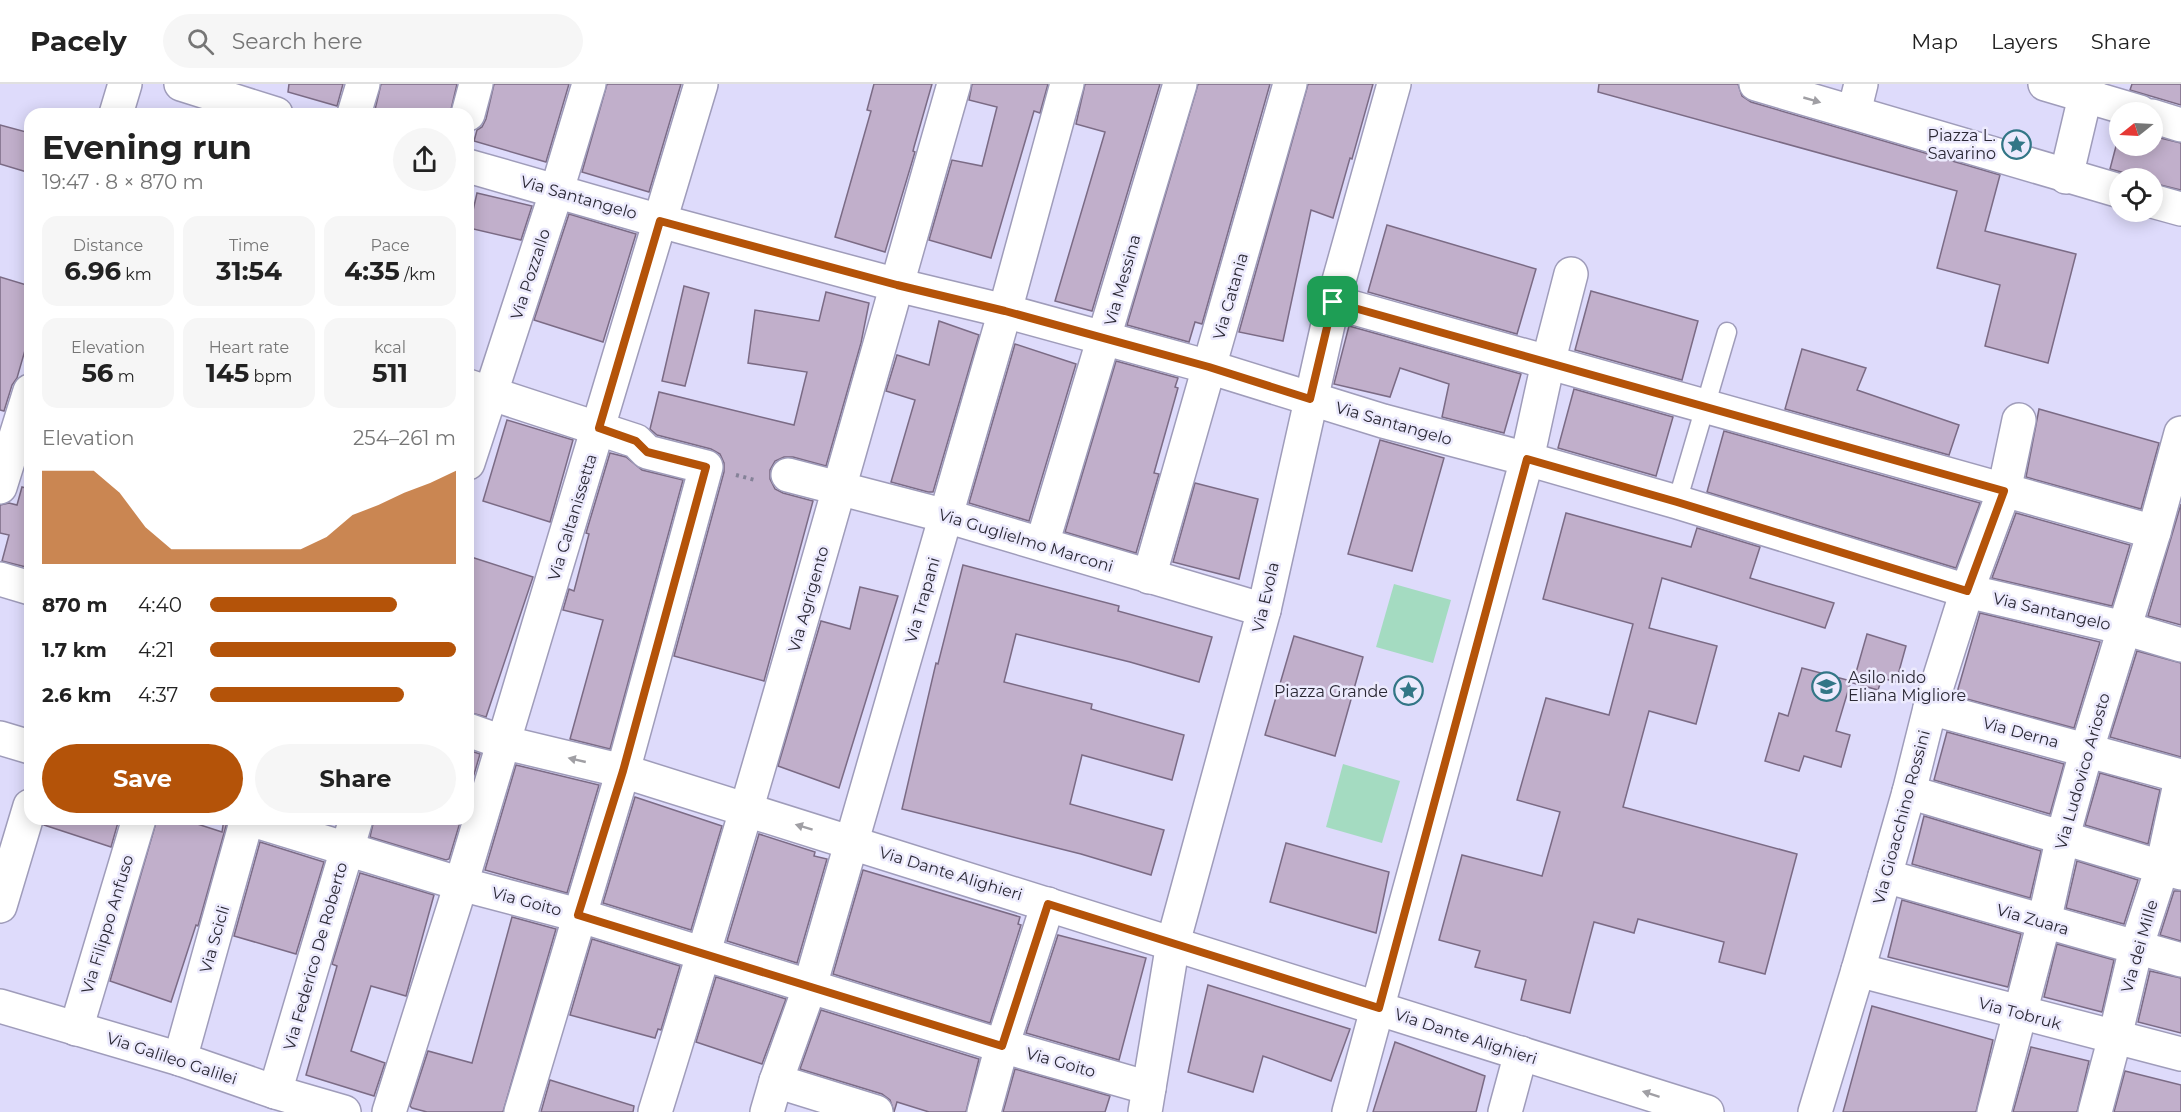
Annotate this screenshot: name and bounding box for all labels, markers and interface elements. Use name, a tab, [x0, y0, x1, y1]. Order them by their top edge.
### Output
search box	[163, 14, 583, 68]
text: Pacely	[30, 24, 127, 58]
icon: search	[184, 25, 217, 58]
text: Search here	[232, 28, 363, 55]
text: Map	[1911, 29, 1958, 54]
text: Layers	[1991, 29, 2058, 54]
text: Share	[2091, 29, 2151, 54]
one-way arrow	[1803, 96, 1821, 105]
north arrow	[2109, 102, 2163, 156]
map controls	[2109, 102, 2163, 222]
place label: Piazza L. Savarino	[1927, 126, 1996, 163]
text: Evening run	[42, 127, 252, 167]
button: share	[393, 128, 456, 191]
place icon: Piazza L. Savarino	[2001, 128, 2033, 160]
button: locate	[2109, 168, 2163, 222]
text: 19:47 · 8 × 870 m	[42, 170, 204, 194]
street label: Via Santangelo	[518, 172, 639, 223]
street label: Via Pozzallo	[507, 226, 554, 322]
street label: Via Messina	[1100, 232, 1145, 328]
text: Distance	[73, 236, 143, 255]
text: Time	[229, 236, 269, 255]
text: Pace	[370, 236, 410, 255]
street label: Via Catania	[1209, 250, 1252, 342]
text: 6.96	[64, 255, 121, 287]
text: 31:54	[216, 255, 282, 287]
text: 4:35	[344, 255, 400, 287]
text: km	[121, 265, 152, 284]
text: /km	[400, 265, 436, 284]
pin	[1307, 276, 1358, 327]
icon: arrive	[1316, 285, 1349, 318]
text: Elevation	[71, 338, 145, 357]
text: Heart rate	[209, 338, 289, 357]
text: kcal	[374, 338, 406, 357]
text: 56	[81, 357, 113, 389]
text: 145	[206, 357, 249, 389]
text: 511	[372, 357, 408, 389]
text: m	[113, 367, 135, 386]
text: bpm	[249, 367, 292, 386]
street label: Via Santangelo	[1333, 398, 1454, 449]
text: Elevation	[42, 426, 134, 450]
text: 254–261 m	[353, 426, 456, 450]
street label: Via Caltanissetta	[544, 451, 601, 583]
street label: Via Guglielmo Marconi	[936, 505, 1115, 576]
street label: Via Agrigento	[784, 544, 833, 654]
street label: Via Trapani	[901, 555, 944, 645]
street label: Via Evola	[1248, 560, 1283, 634]
street label: Via Santangelo	[1991, 589, 2113, 634]
text: 870 m	[42, 593, 107, 617]
text: 4:40	[138, 593, 182, 617]
text: 1.7 km	[42, 638, 107, 662]
text: 4:21	[138, 638, 174, 662]
place label: Asilo nido Eliana Migliore	[1848, 668, 1966, 705]
school or university icon: Asilo nido Eliana Migliore	[1811, 670, 1843, 702]
place icon: Piazza Grande	[1393, 675, 1425, 707]
place label: Piazza Grande	[1274, 682, 1388, 701]
text: 2.6 km	[42, 683, 111, 707]
text: 4:37	[138, 683, 178, 707]
street label: Via Ludovico Ariosto	[2051, 691, 2114, 851]
street label: Via Derna	[1981, 713, 2061, 752]
street label: Via Gioacchino Rossini	[1869, 728, 1934, 906]
button: Save	[42, 744, 243, 813]
button: Share	[255, 744, 456, 813]
one-way arrow	[568, 755, 587, 764]
one-way arrow	[795, 822, 813, 831]
street label: Via Dante Alighieri	[877, 843, 1025, 904]
street label: Via Filippo Anfuso	[77, 852, 138, 996]
street label: Via Federico De Roberto	[280, 860, 351, 1052]
street label: Via Goito	[490, 883, 564, 920]
street label: Via dei Mille	[2117, 898, 2162, 995]
street label: Via Zuara	[1994, 900, 2071, 939]
street label: Via Scicli	[196, 903, 233, 975]
street label: Via Tobruk	[1976, 993, 2064, 1034]
street label: Via Dante Alighieri	[1392, 1004, 1540, 1068]
street label: Via Galileo Galilei	[104, 1028, 240, 1089]
street label: Via Goito	[1024, 1043, 1098, 1081]
one-way arrow	[1642, 1089, 1660, 1099]

